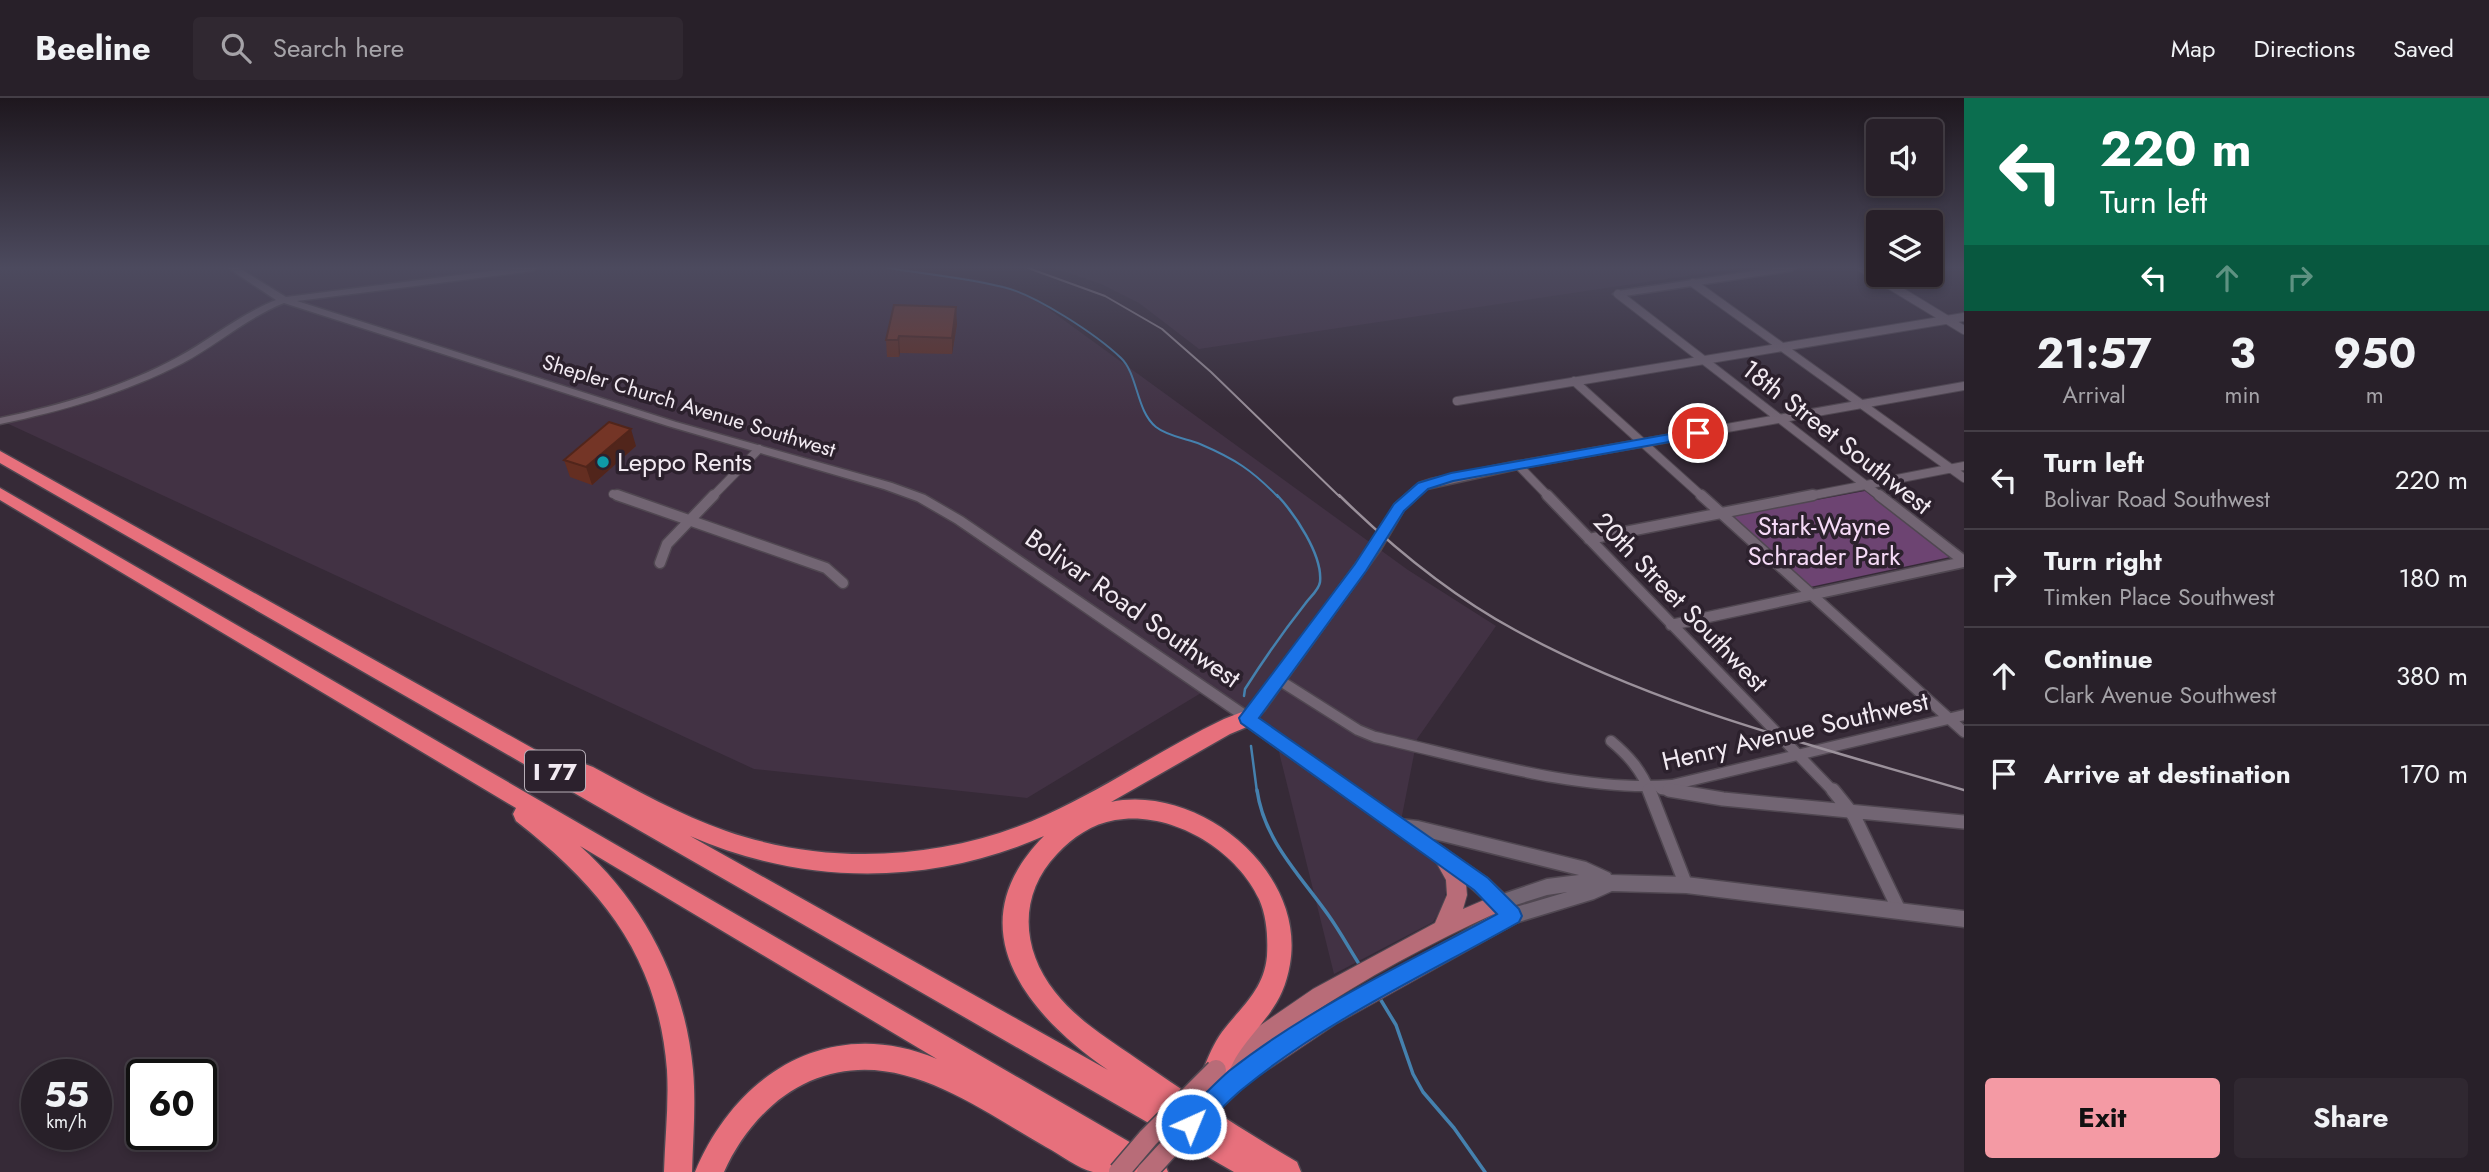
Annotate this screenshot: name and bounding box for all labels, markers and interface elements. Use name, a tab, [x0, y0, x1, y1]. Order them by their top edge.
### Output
search box	[193, 17, 683, 80]
text: Beeline	[35, 25, 151, 72]
icon: search	[217, 29, 255, 67]
text: Search here	[273, 29, 404, 67]
text: Map	[2171, 31, 2216, 66]
text: Directions	[2254, 31, 2355, 66]
text: Saved	[2393, 31, 2454, 66]
text: 220 m	[2100, 114, 2252, 184]
map controls	[1866, 119, 1943, 287]
button: sound	[1866, 119, 1943, 196]
icon: left	[1985, 126, 2076, 217]
text: Turn left	[2100, 179, 2207, 225]
button: layers	[1866, 210, 1943, 287]
icon: left	[2135, 259, 2173, 297]
icon: ahead	[2208, 259, 2246, 297]
icon: right	[2281, 259, 2319, 297]
text: 21:57	[2037, 323, 2152, 384]
text: 3	[2229, 323, 2255, 384]
text: 950	[2333, 323, 2416, 384]
street label: Shepler Church Avenue Southwest	[539, 347, 839, 465]
street label: 18th Street Southwest	[1734, 350, 1941, 524]
text: Arrival	[2063, 378, 2126, 412]
text: min	[2224, 378, 2260, 412]
text: m	[2366, 378, 2384, 412]
pin	[1668, 403, 1728, 463]
icon: arrive	[1679, 414, 1717, 452]
place label: Leppo Rents	[617, 443, 752, 481]
text: Turn left	[2044, 444, 2144, 482]
marker: Leppo Rents	[595, 454, 611, 470]
icon: left	[1985, 461, 2023, 499]
text: 220 m	[2395, 461, 2468, 499]
text: Bolivar Road Southwest	[2044, 482, 2270, 516]
street label: 20th Street Southwest	[1585, 503, 1778, 701]
park label: Stark-Wayne Schrader Park	[1747, 507, 1901, 575]
street label: Bolivar Road Southwest	[1018, 519, 1249, 697]
text: Turn right	[2044, 542, 2162, 580]
icon: right	[1985, 559, 2023, 597]
text: 180 m	[2398, 559, 2468, 597]
text: Timken Place Southwest	[2044, 580, 2275, 614]
text: Continue	[2044, 640, 2153, 678]
icon: ahead	[1985, 657, 2023, 695]
text: 380 m	[2396, 657, 2468, 695]
text: Clark Avenue Southwest	[2044, 678, 2276, 712]
street label: Henry Avenue Southwest	[1658, 682, 1933, 780]
road number: I 77	[525, 750, 585, 792]
icon: arrive	[1985, 755, 2023, 793]
text: Arrive at destination	[2044, 755, 2291, 793]
text: 170 m	[2399, 755, 2468, 793]
speed limit sign: 60	[126, 1059, 217, 1150]
text: 55	[44, 1070, 89, 1120]
button: Exit	[1985, 1078, 2220, 1158]
button: Share	[2234, 1078, 2468, 1158]
position arrow	[1154, 1087, 1228, 1161]
text: km/h	[46, 1109, 87, 1135]

